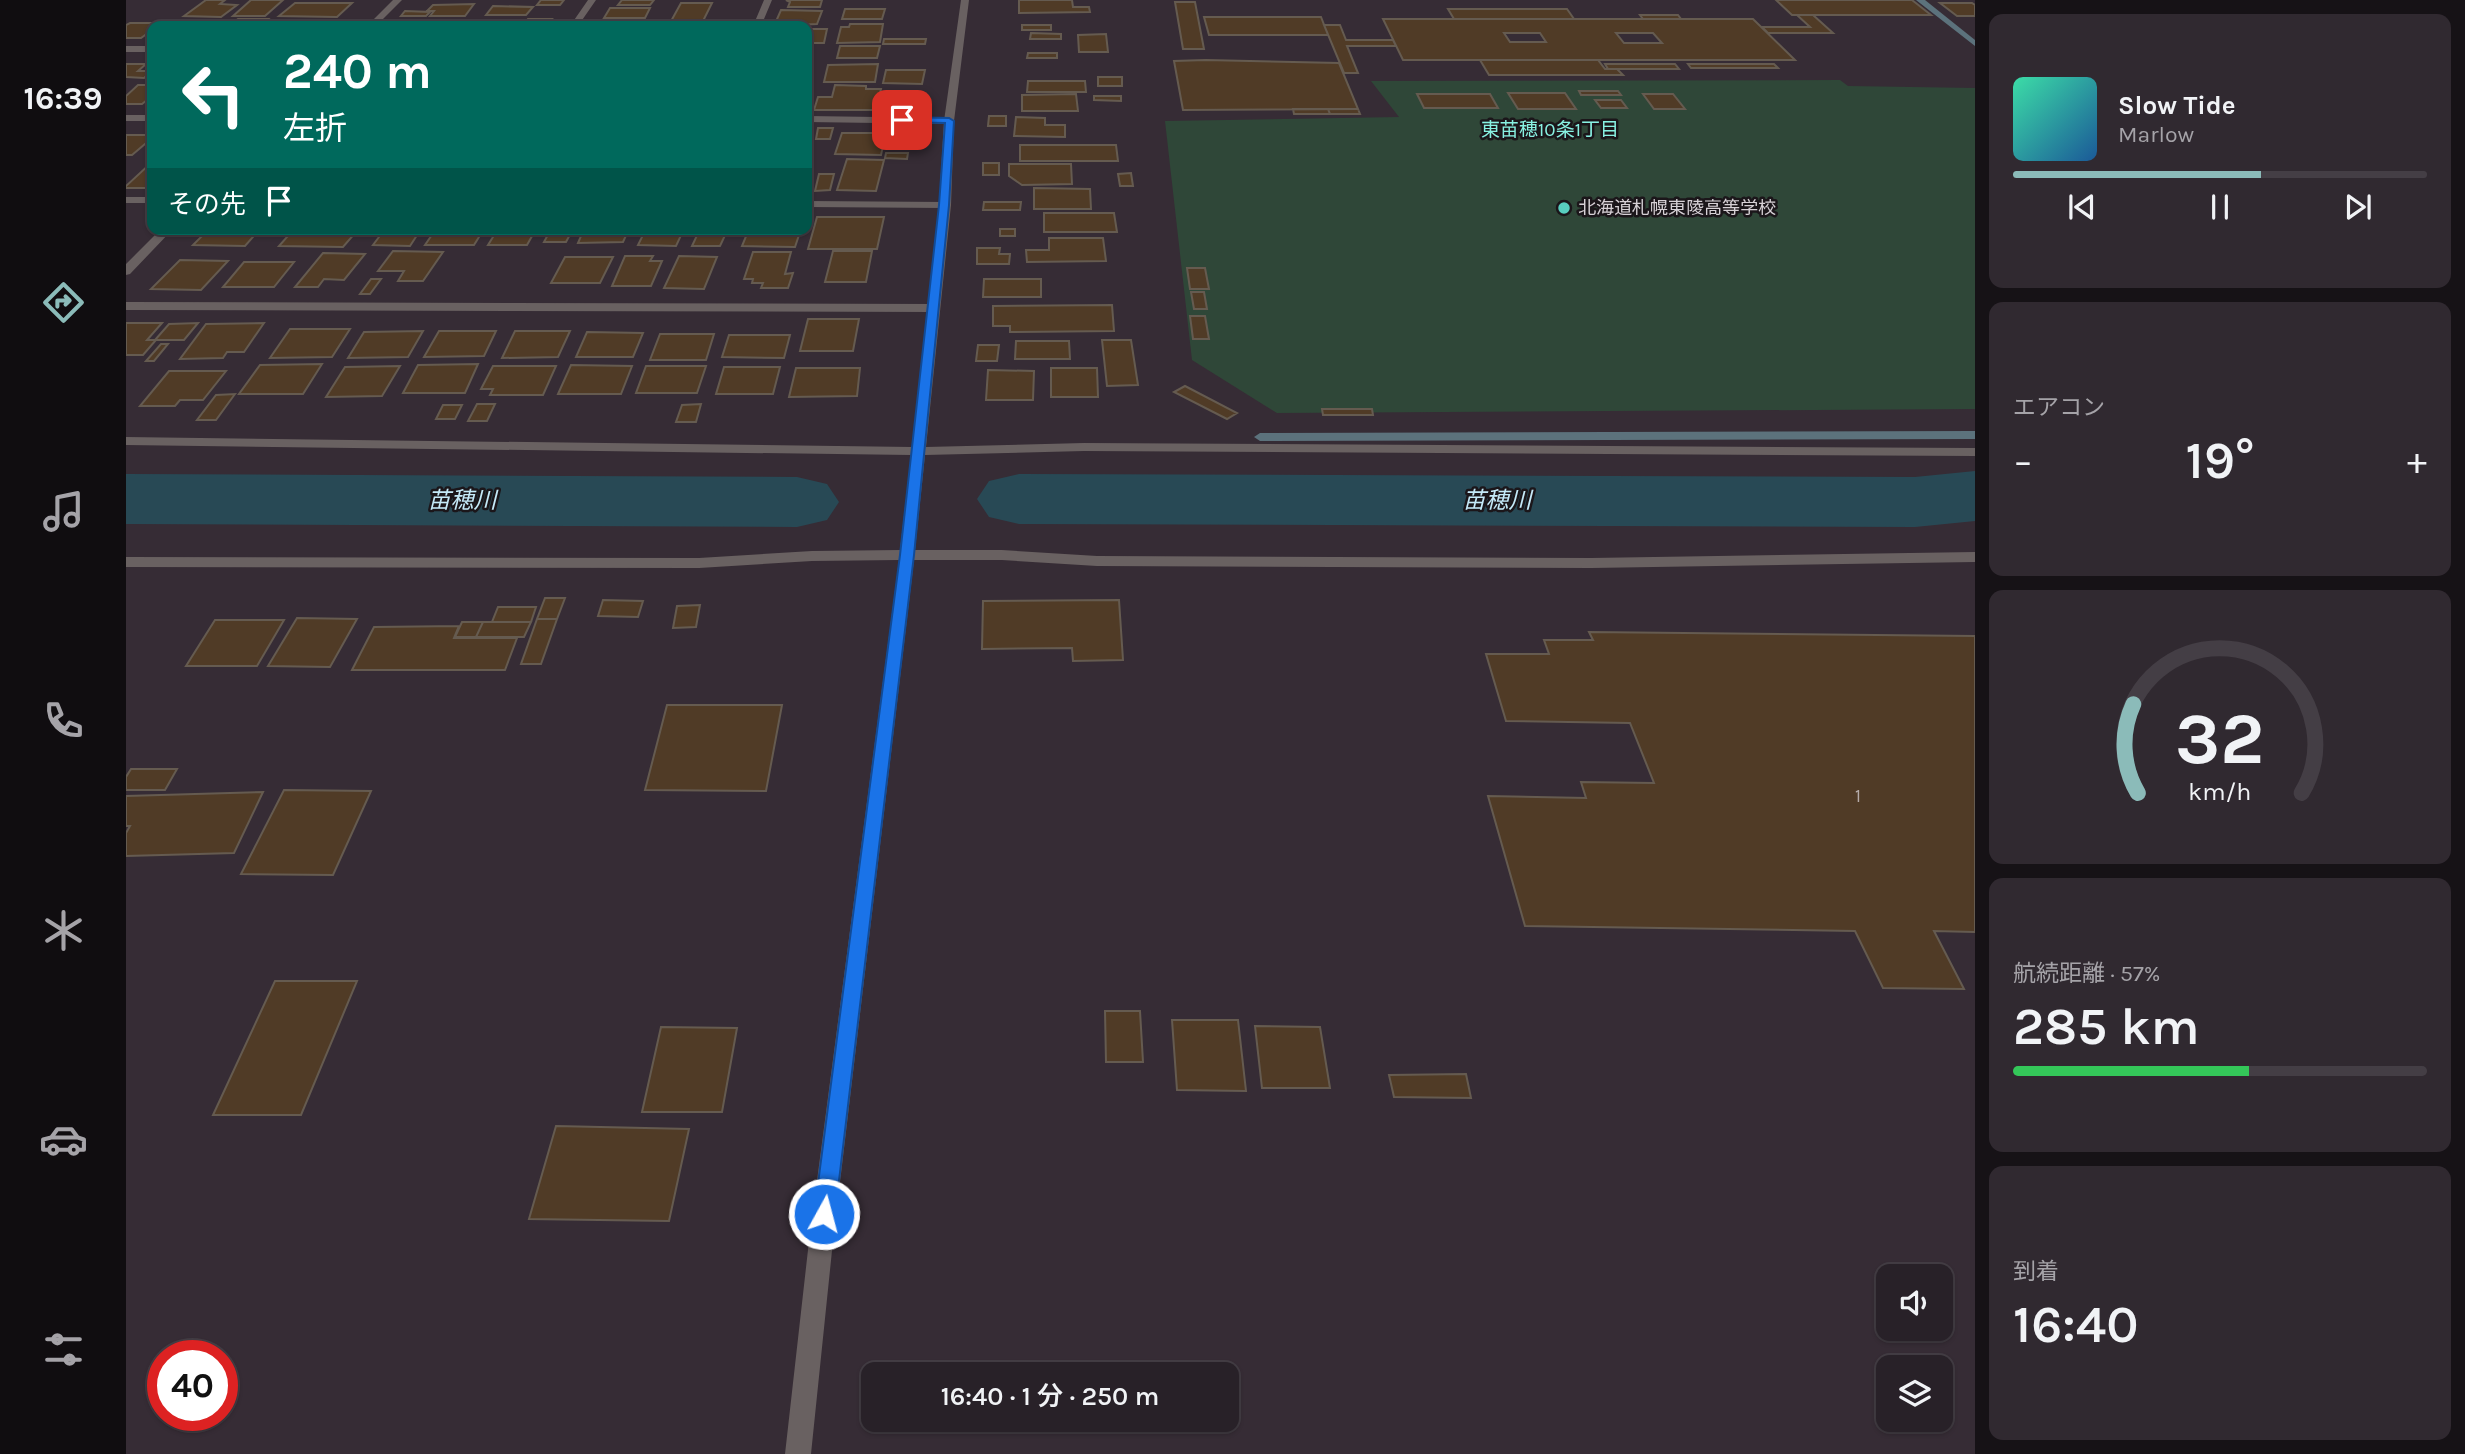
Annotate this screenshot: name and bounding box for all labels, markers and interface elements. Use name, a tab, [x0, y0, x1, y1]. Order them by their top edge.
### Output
text: 240 m	[283, 43, 432, 100]
icon: left	[168, 49, 259, 140]
text: 16:39	[24, 80, 102, 117]
pin	[872, 90, 932, 150]
text: Slow Tide	[2118, 90, 2236, 121]
icon: arrive	[883, 101, 921, 139]
text: 左折	[283, 110, 347, 147]
district label: 東苗穂10条1丁目	[1481, 119, 1619, 141]
text: Marlow	[2118, 121, 2194, 148]
icon: arrive	[260, 182, 298, 220]
icon: previous	[2063, 188, 2101, 226]
icon: pause	[2201, 188, 2239, 226]
icon: next	[2339, 188, 2377, 226]
text: その先	[168, 189, 246, 220]
place label: 北海道札幌東陵高等学校	[1578, 197, 1776, 219]
marker: 北海道札幌東陵高等学校	[1556, 200, 1572, 216]
icon: directions	[39, 278, 88, 327]
text: エアコン	[2013, 394, 2105, 421]
text: 19°	[2186, 430, 2254, 491]
text: −	[2013, 439, 2033, 484]
text: +	[2407, 439, 2427, 484]
icon: music	[39, 487, 88, 536]
water label: 苗穂川	[428, 487, 500, 514]
water label: 苗穂川	[1463, 487, 1535, 514]
icon: phone	[39, 696, 88, 745]
text: 32	[2175, 696, 2265, 781]
text: km/h	[2188, 777, 2252, 806]
house number: 1	[1855, 785, 1861, 807]
icon: climate	[39, 906, 88, 955]
text: 航続距離 · 57%	[2013, 960, 2161, 987]
text: 285 km	[2013, 996, 2200, 1057]
icon: car	[39, 1115, 88, 1164]
position arrow	[787, 1177, 861, 1251]
text: 到着	[2013, 1258, 2059, 1285]
map controls	[1876, 1264, 1953, 1432]
button: sound	[1876, 1264, 1953, 1341]
text: 16:40	[2013, 1294, 2138, 1355]
icon: filters	[39, 1325, 88, 1374]
speed limit sign: 40	[147, 1340, 238, 1431]
button: layers	[1876, 1355, 1953, 1432]
text: 16:40 · 1 分 · 250 m	[941, 1381, 1159, 1412]

